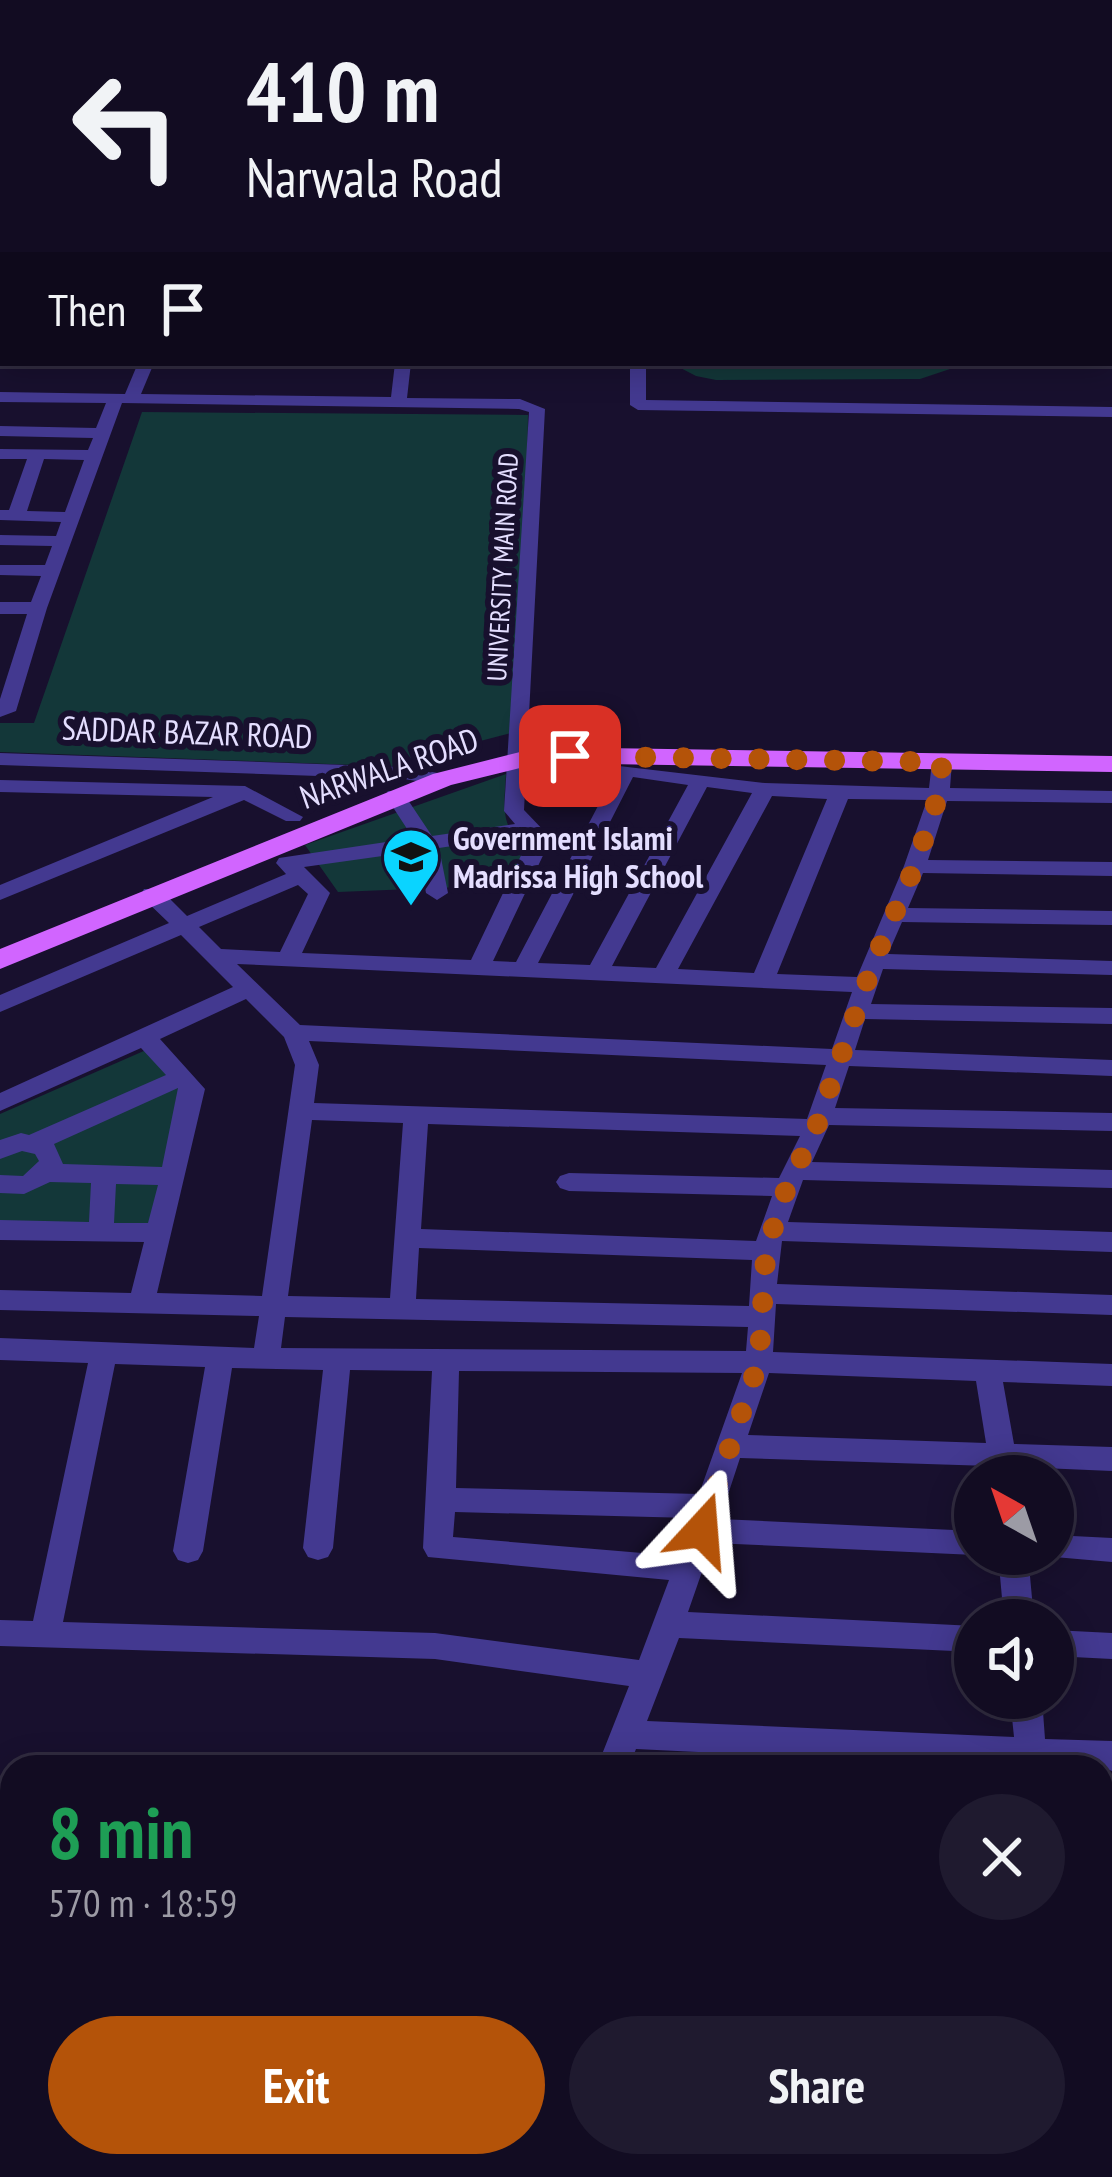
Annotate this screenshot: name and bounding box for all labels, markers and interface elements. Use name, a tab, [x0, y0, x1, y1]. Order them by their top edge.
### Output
text: 410 m	[246, 36, 439, 145]
icon: left	[48, 48, 204, 204]
text: Narwala Road	[246, 142, 503, 212]
icon: arrive	[150, 276, 216, 342]
text: Then	[48, 280, 126, 338]
street label: UNIVERSITY MAIN ROAD	[479, 452, 525, 682]
pin	[519, 705, 621, 807]
street label: SADDAR BAZAR ROAD	[61, 706, 313, 757]
street label: NARWALA ROAD	[294, 717, 484, 818]
icon: arrive	[537, 723, 603, 789]
place label: Government Islami Madrissa High School	[453, 816, 704, 897]
school or university icon: Government Islami Madrissa High School	[380, 826, 442, 908]
north arrow	[954, 1455, 1074, 1575]
map controls	[954, 1455, 1074, 1719]
position arrow	[639, 1467, 765, 1593]
button: sound	[954, 1599, 1074, 1719]
text: 8 min	[48, 1785, 193, 1878]
button: close	[939, 1794, 1065, 1920]
text: 570 m · 18:59	[48, 1877, 237, 1928]
button: Exit	[48, 2016, 545, 2154]
button: Share	[569, 2016, 1065, 2154]

